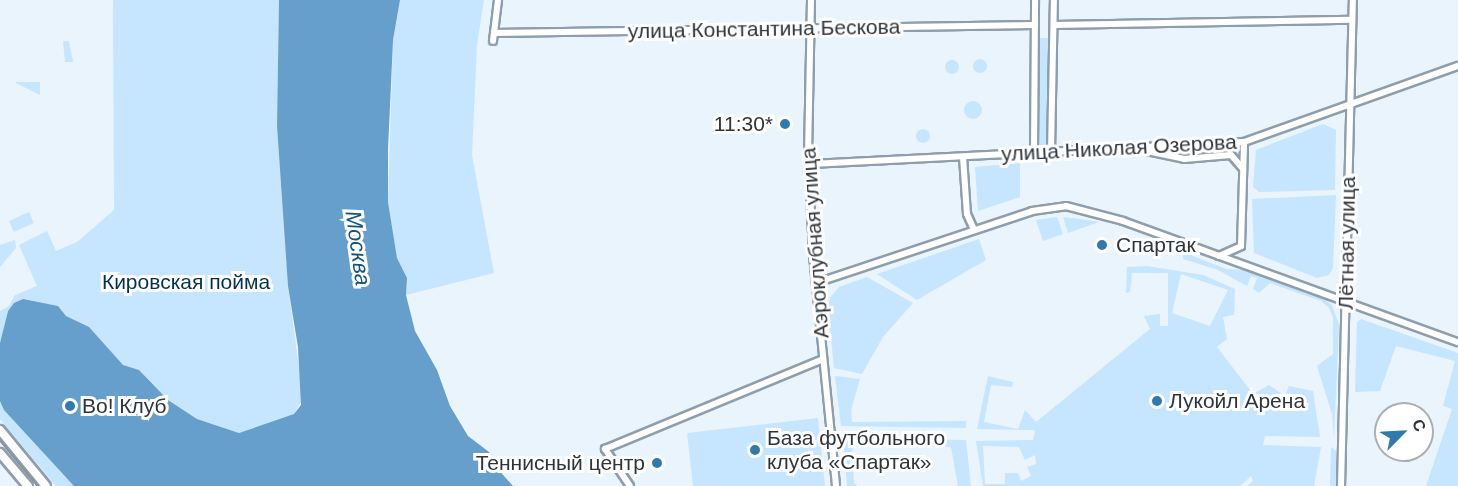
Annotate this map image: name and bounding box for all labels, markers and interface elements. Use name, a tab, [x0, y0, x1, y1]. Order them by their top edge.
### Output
street label: улица Константина Бескова	[628, 14, 900, 44]
place label: 11:30*	[714, 111, 773, 137]
marker: 11:30*	[778, 117, 792, 131]
street label: улица Николая Озерова	[1001, 129, 1237, 167]
street label: Аэроклубная улица	[796, 147, 834, 339]
street label: Лётная улица	[1333, 176, 1361, 310]
water label: Москва	[340, 209, 376, 287]
place label: Спартак	[1116, 232, 1196, 258]
marker: Спартак	[1093, 236, 1111, 254]
park label: Кировская пойма	[102, 269, 270, 295]
place label: Лукойл Арена	[1169, 388, 1305, 414]
place label: Во! Клуб	[82, 393, 167, 419]
marker: Лукойл Арена	[1150, 394, 1164, 408]
marker: Во! Клуб	[63, 399, 77, 413]
north arrow	[1374, 402, 1434, 462]
text: С	[1409, 417, 1429, 434]
place label: База футбольного клуба «Спартак»	[767, 425, 945, 475]
marker: База футбольного клуба «Спартак»	[748, 443, 762, 457]
place label: Теннисный центр	[476, 450, 645, 476]
marker: Теннисный центр	[650, 456, 664, 470]

